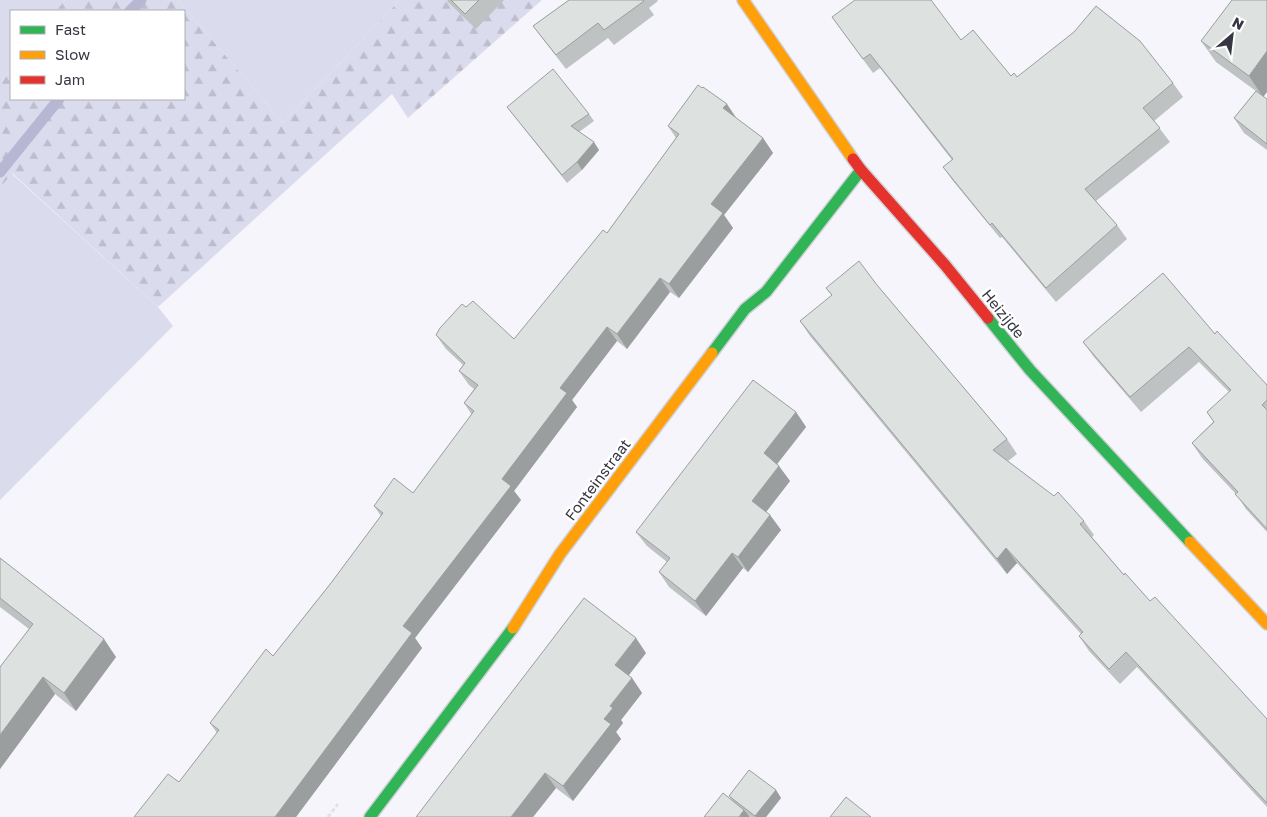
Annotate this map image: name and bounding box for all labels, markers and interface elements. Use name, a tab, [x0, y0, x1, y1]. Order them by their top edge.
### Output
legend	[10, 10, 185, 100]
north arrow	[1207, 10, 1257, 60]
text: N	[1230, 13, 1247, 33]
text: Fast	[55, 20, 86, 38]
text: Slow	[55, 45, 90, 63]
text: Jam	[55, 70, 85, 88]
street label: Heizijde	[979, 285, 1029, 342]
street label: Fonteinstraat	[561, 435, 634, 524]

